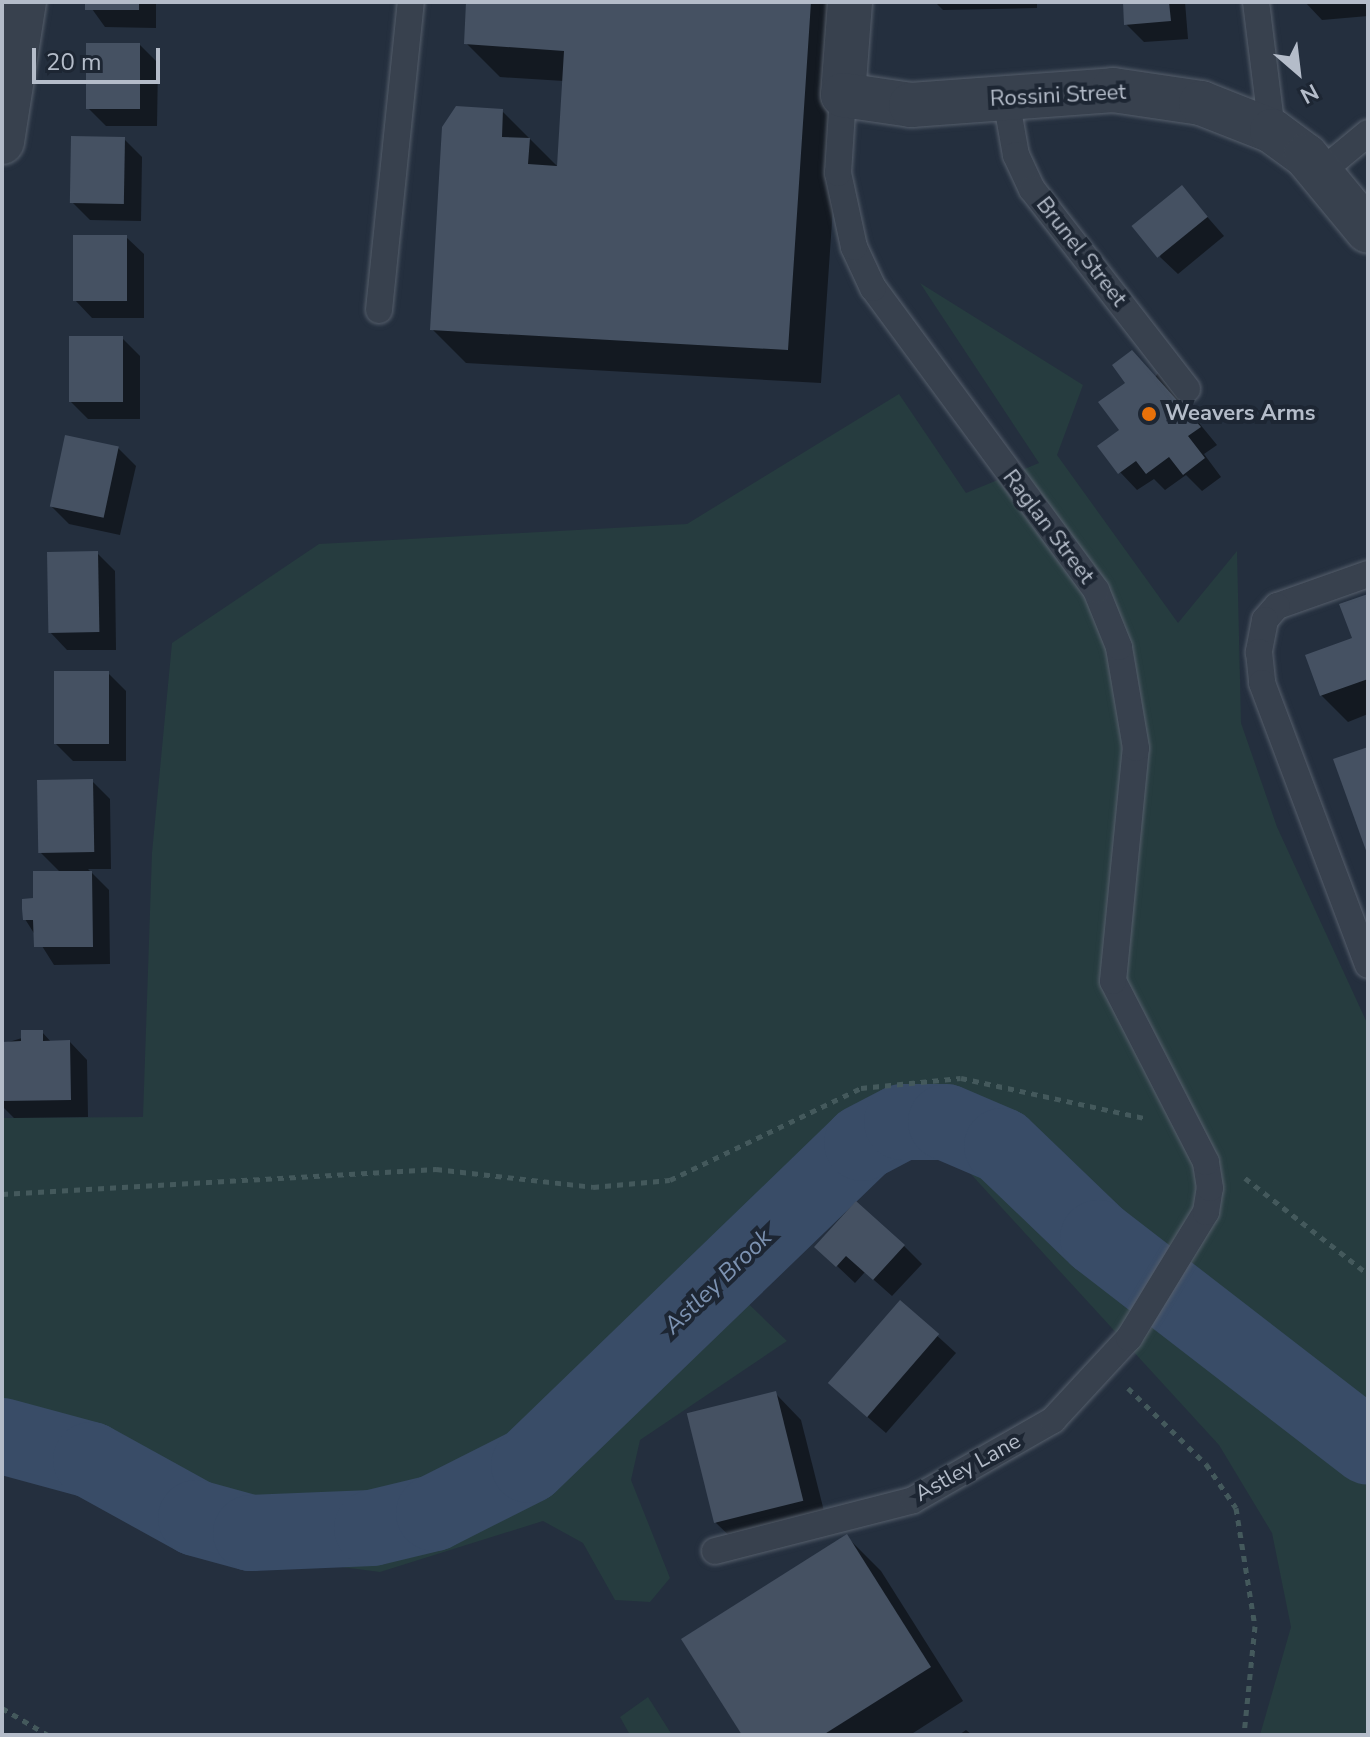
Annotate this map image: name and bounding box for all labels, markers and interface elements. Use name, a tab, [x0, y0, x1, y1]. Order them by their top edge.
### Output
scale bar	[36, 32, 164, 82]
north arrow	[1258, 32, 1338, 112]
text: 20 m	[46, 46, 102, 78]
text: N	[1295, 76, 1324, 110]
street label: Rossini Street	[989, 79, 1127, 113]
street label: Brunel Street	[1030, 192, 1132, 312]
place label: Weavers Arms	[1165, 401, 1315, 427]
marker: Weavers Arms	[1140, 405, 1158, 423]
street label: Raglan Street	[997, 465, 1099, 589]
water label: Astley Brook	[658, 1223, 778, 1341]
street label: Astley Lane	[911, 1428, 1025, 1508]

